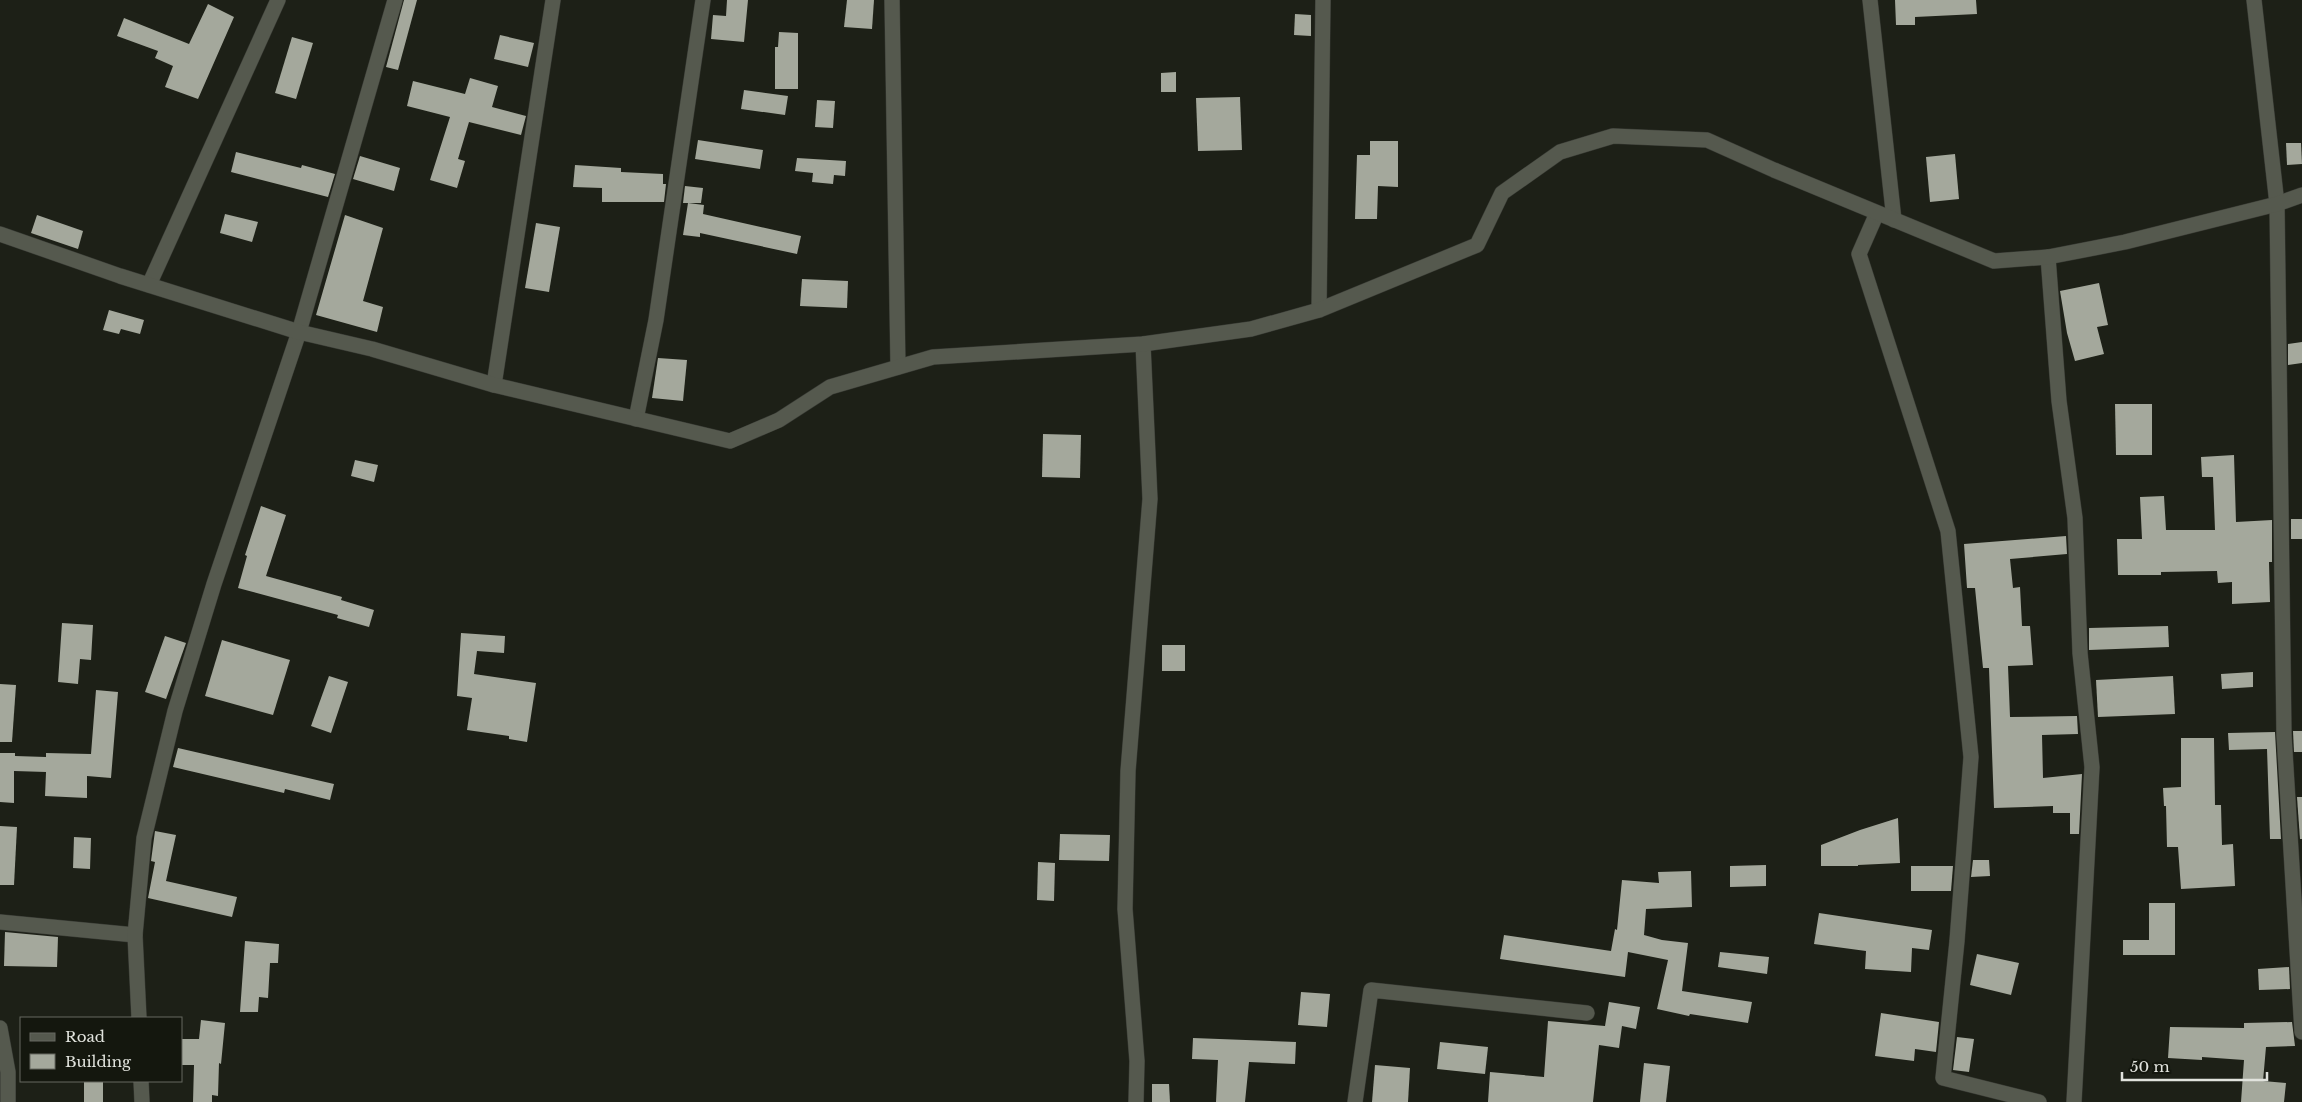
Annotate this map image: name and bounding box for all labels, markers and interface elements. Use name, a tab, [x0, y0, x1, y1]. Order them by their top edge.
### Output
legend	[20, 1017, 182, 1082]
text: Road	[65, 1027, 105, 1046]
scale bar	[2122, 1050, 2267, 1082]
text: Building	[65, 1052, 132, 1071]
text: 50 m	[2130, 1057, 2170, 1076]

